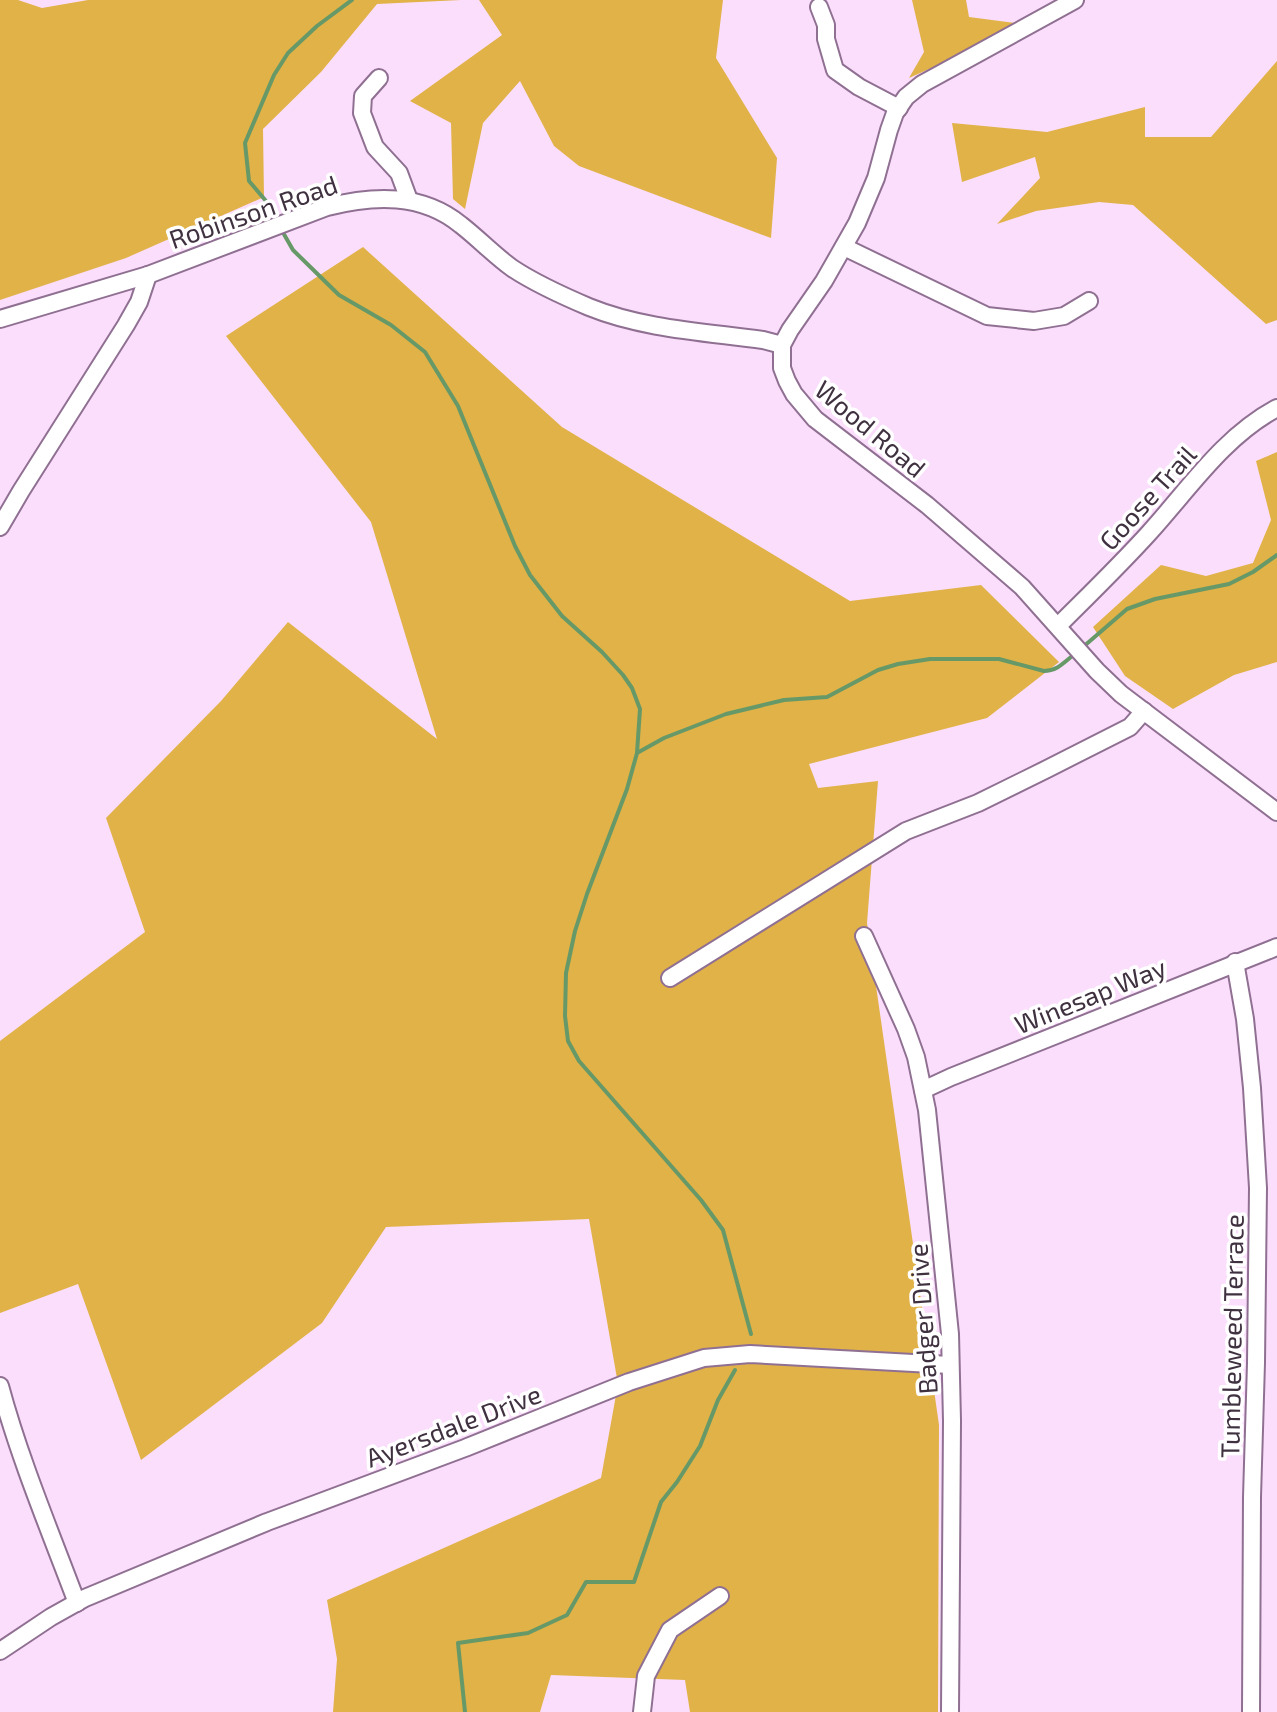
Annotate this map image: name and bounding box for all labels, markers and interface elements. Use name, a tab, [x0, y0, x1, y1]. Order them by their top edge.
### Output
street label: Robinson Road	[165, 168, 341, 254]
street label: Wood Road	[810, 373, 932, 483]
street label: Goose Trail	[1092, 438, 1202, 556]
street label: Winesap Way	[1010, 950, 1170, 1039]
street label: Tumbleweed Terrace	[1213, 1214, 1249, 1458]
street label: Badger Drive	[901, 1243, 943, 1395]
street label: Ayersdale Drive	[361, 1377, 545, 1473]

